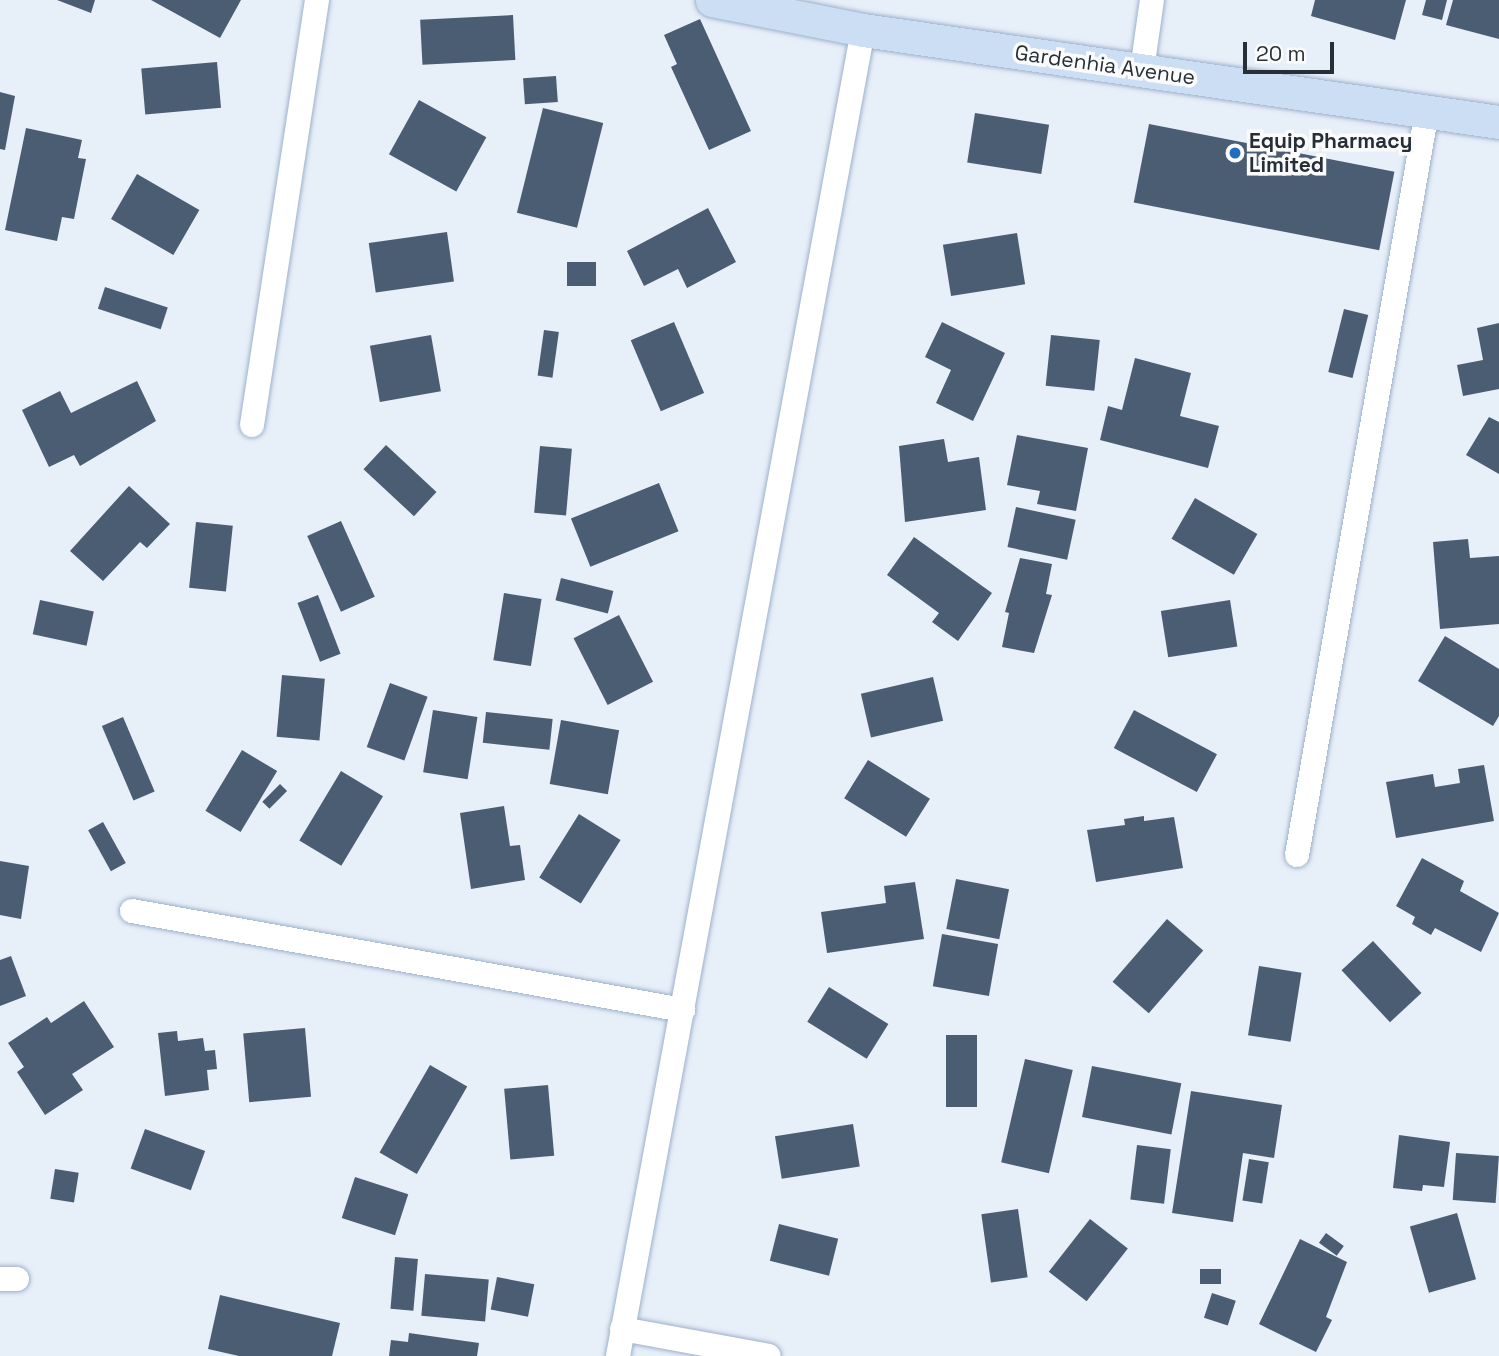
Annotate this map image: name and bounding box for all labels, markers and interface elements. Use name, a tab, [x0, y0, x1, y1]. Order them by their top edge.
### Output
scale bar	[1247, 28, 1338, 72]
street label: Gardenhia Avenue	[1013, 40, 1197, 90]
text: 20 m	[1256, 40, 1306, 67]
place label: Equip Pharmacy Limited	[1249, 128, 1412, 178]
marker: Equip Pharmacy Limited	[1227, 145, 1243, 161]

